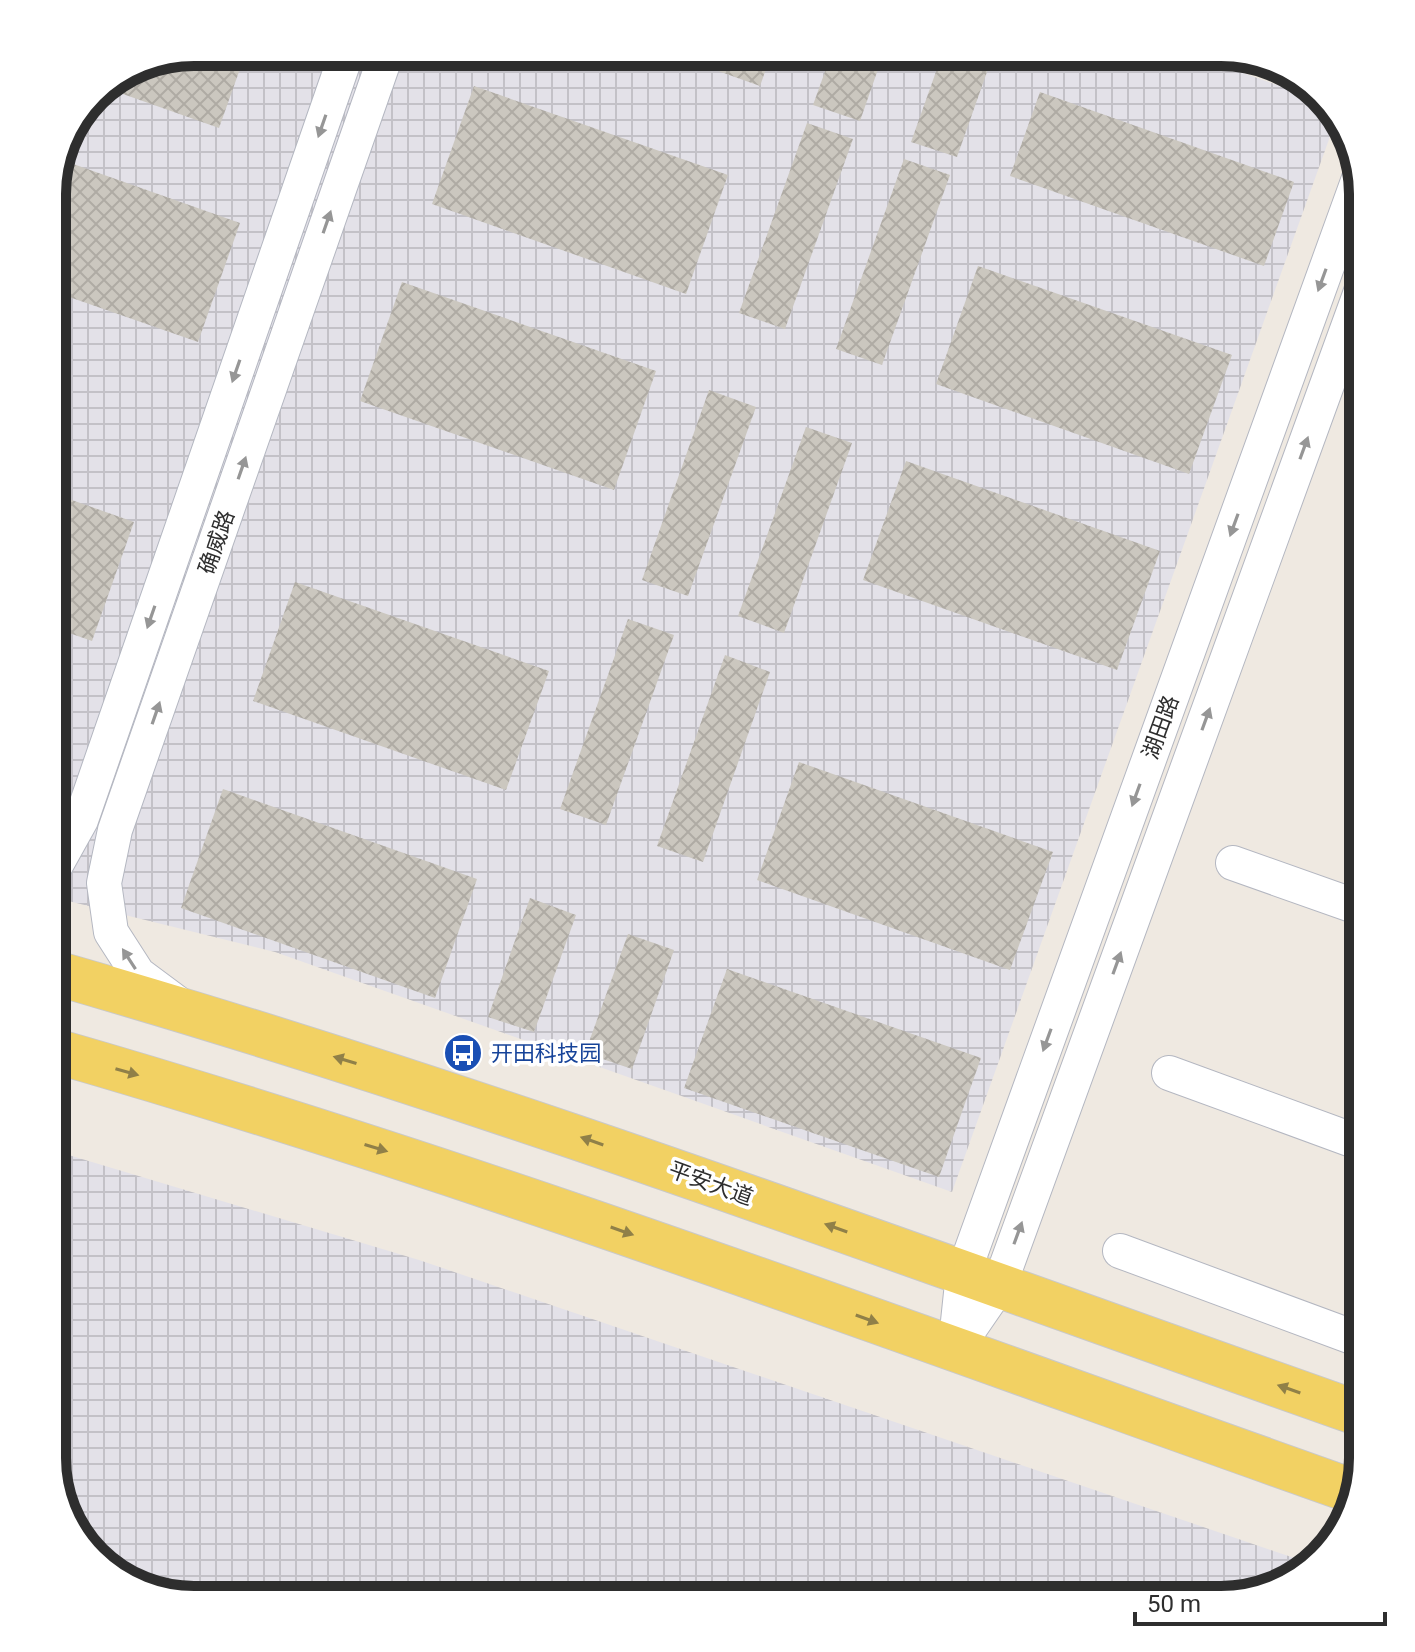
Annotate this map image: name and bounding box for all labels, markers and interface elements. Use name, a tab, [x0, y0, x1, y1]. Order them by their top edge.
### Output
one-way arrow	[315, 114, 327, 138]
one-way arrow	[322, 210, 334, 234]
one-way arrow	[1316, 268, 1328, 292]
one-way arrow	[230, 360, 242, 384]
one-way arrow	[1298, 436, 1311, 460]
one-way arrow	[236, 456, 248, 480]
street label: 确威路	[194, 507, 239, 577]
one-way arrow	[1227, 513, 1240, 537]
one-way arrow	[145, 605, 157, 629]
street label: 湖田路	[1137, 692, 1184, 762]
one-way arrow	[150, 701, 162, 725]
one-way arrow	[1200, 706, 1212, 730]
one-way arrow	[1129, 784, 1141, 808]
one-way arrow	[121, 949, 136, 970]
one-way arrow	[1111, 951, 1124, 975]
one-way arrow	[1040, 1028, 1053, 1052]
bus stop icon: 开田科技园	[442, 1032, 484, 1074]
place label: 开田科技园	[491, 1041, 601, 1066]
one-way arrow	[332, 1053, 356, 1065]
one-way arrow	[116, 1066, 140, 1079]
one-way arrow	[580, 1134, 604, 1146]
one-way arrow	[364, 1142, 388, 1155]
street label: 平安大道	[665, 1157, 756, 1210]
one-way arrow	[1012, 1221, 1025, 1245]
one-way arrow	[824, 1222, 848, 1234]
one-way arrow	[610, 1225, 634, 1237]
one-way arrow	[855, 1313, 879, 1326]
one-way arrow	[1277, 1382, 1301, 1395]
scale bar	[1135, 1576, 1385, 1626]
text: 50 m	[1147, 1590, 1201, 1618]

